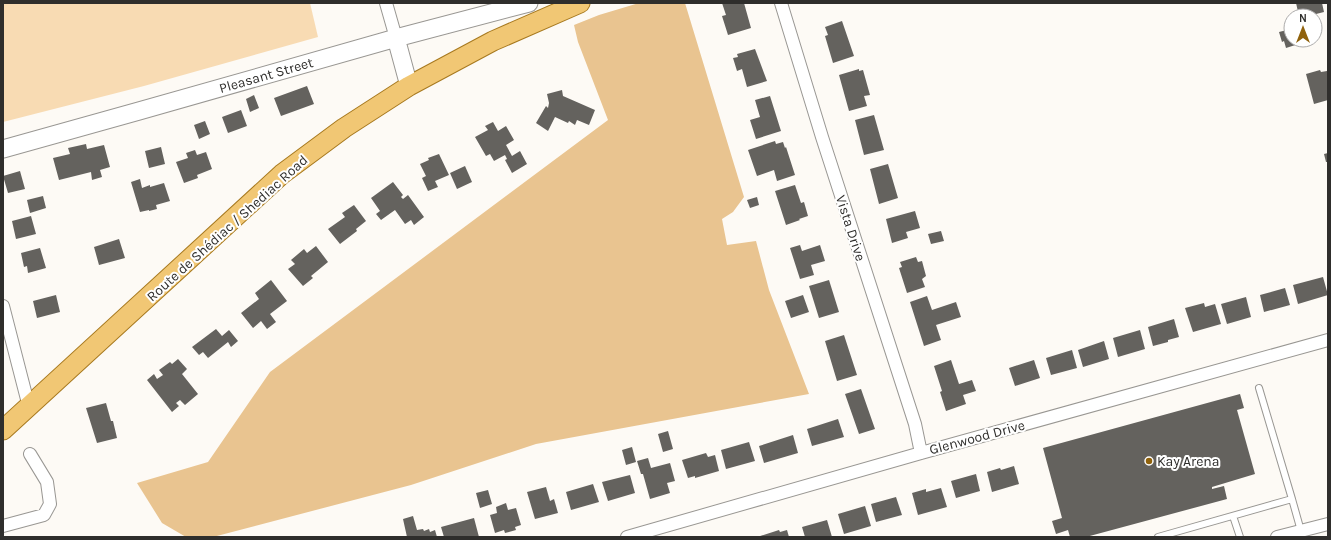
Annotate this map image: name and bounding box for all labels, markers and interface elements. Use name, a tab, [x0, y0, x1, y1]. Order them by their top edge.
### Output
north arrow	[1283, 8, 1323, 48]
text: N	[1299, 12, 1307, 25]
street label: Pleasant Street	[217, 54, 315, 97]
street label: Route de Shédiac / Shediac Road	[143, 152, 311, 305]
street label: Vista Drive	[832, 193, 869, 263]
street label: Glenwood Drive	[927, 417, 1027, 458]
place label: Kay Arena	[1157, 453, 1220, 470]
marker: Kay Arena	[1144, 456, 1154, 466]

